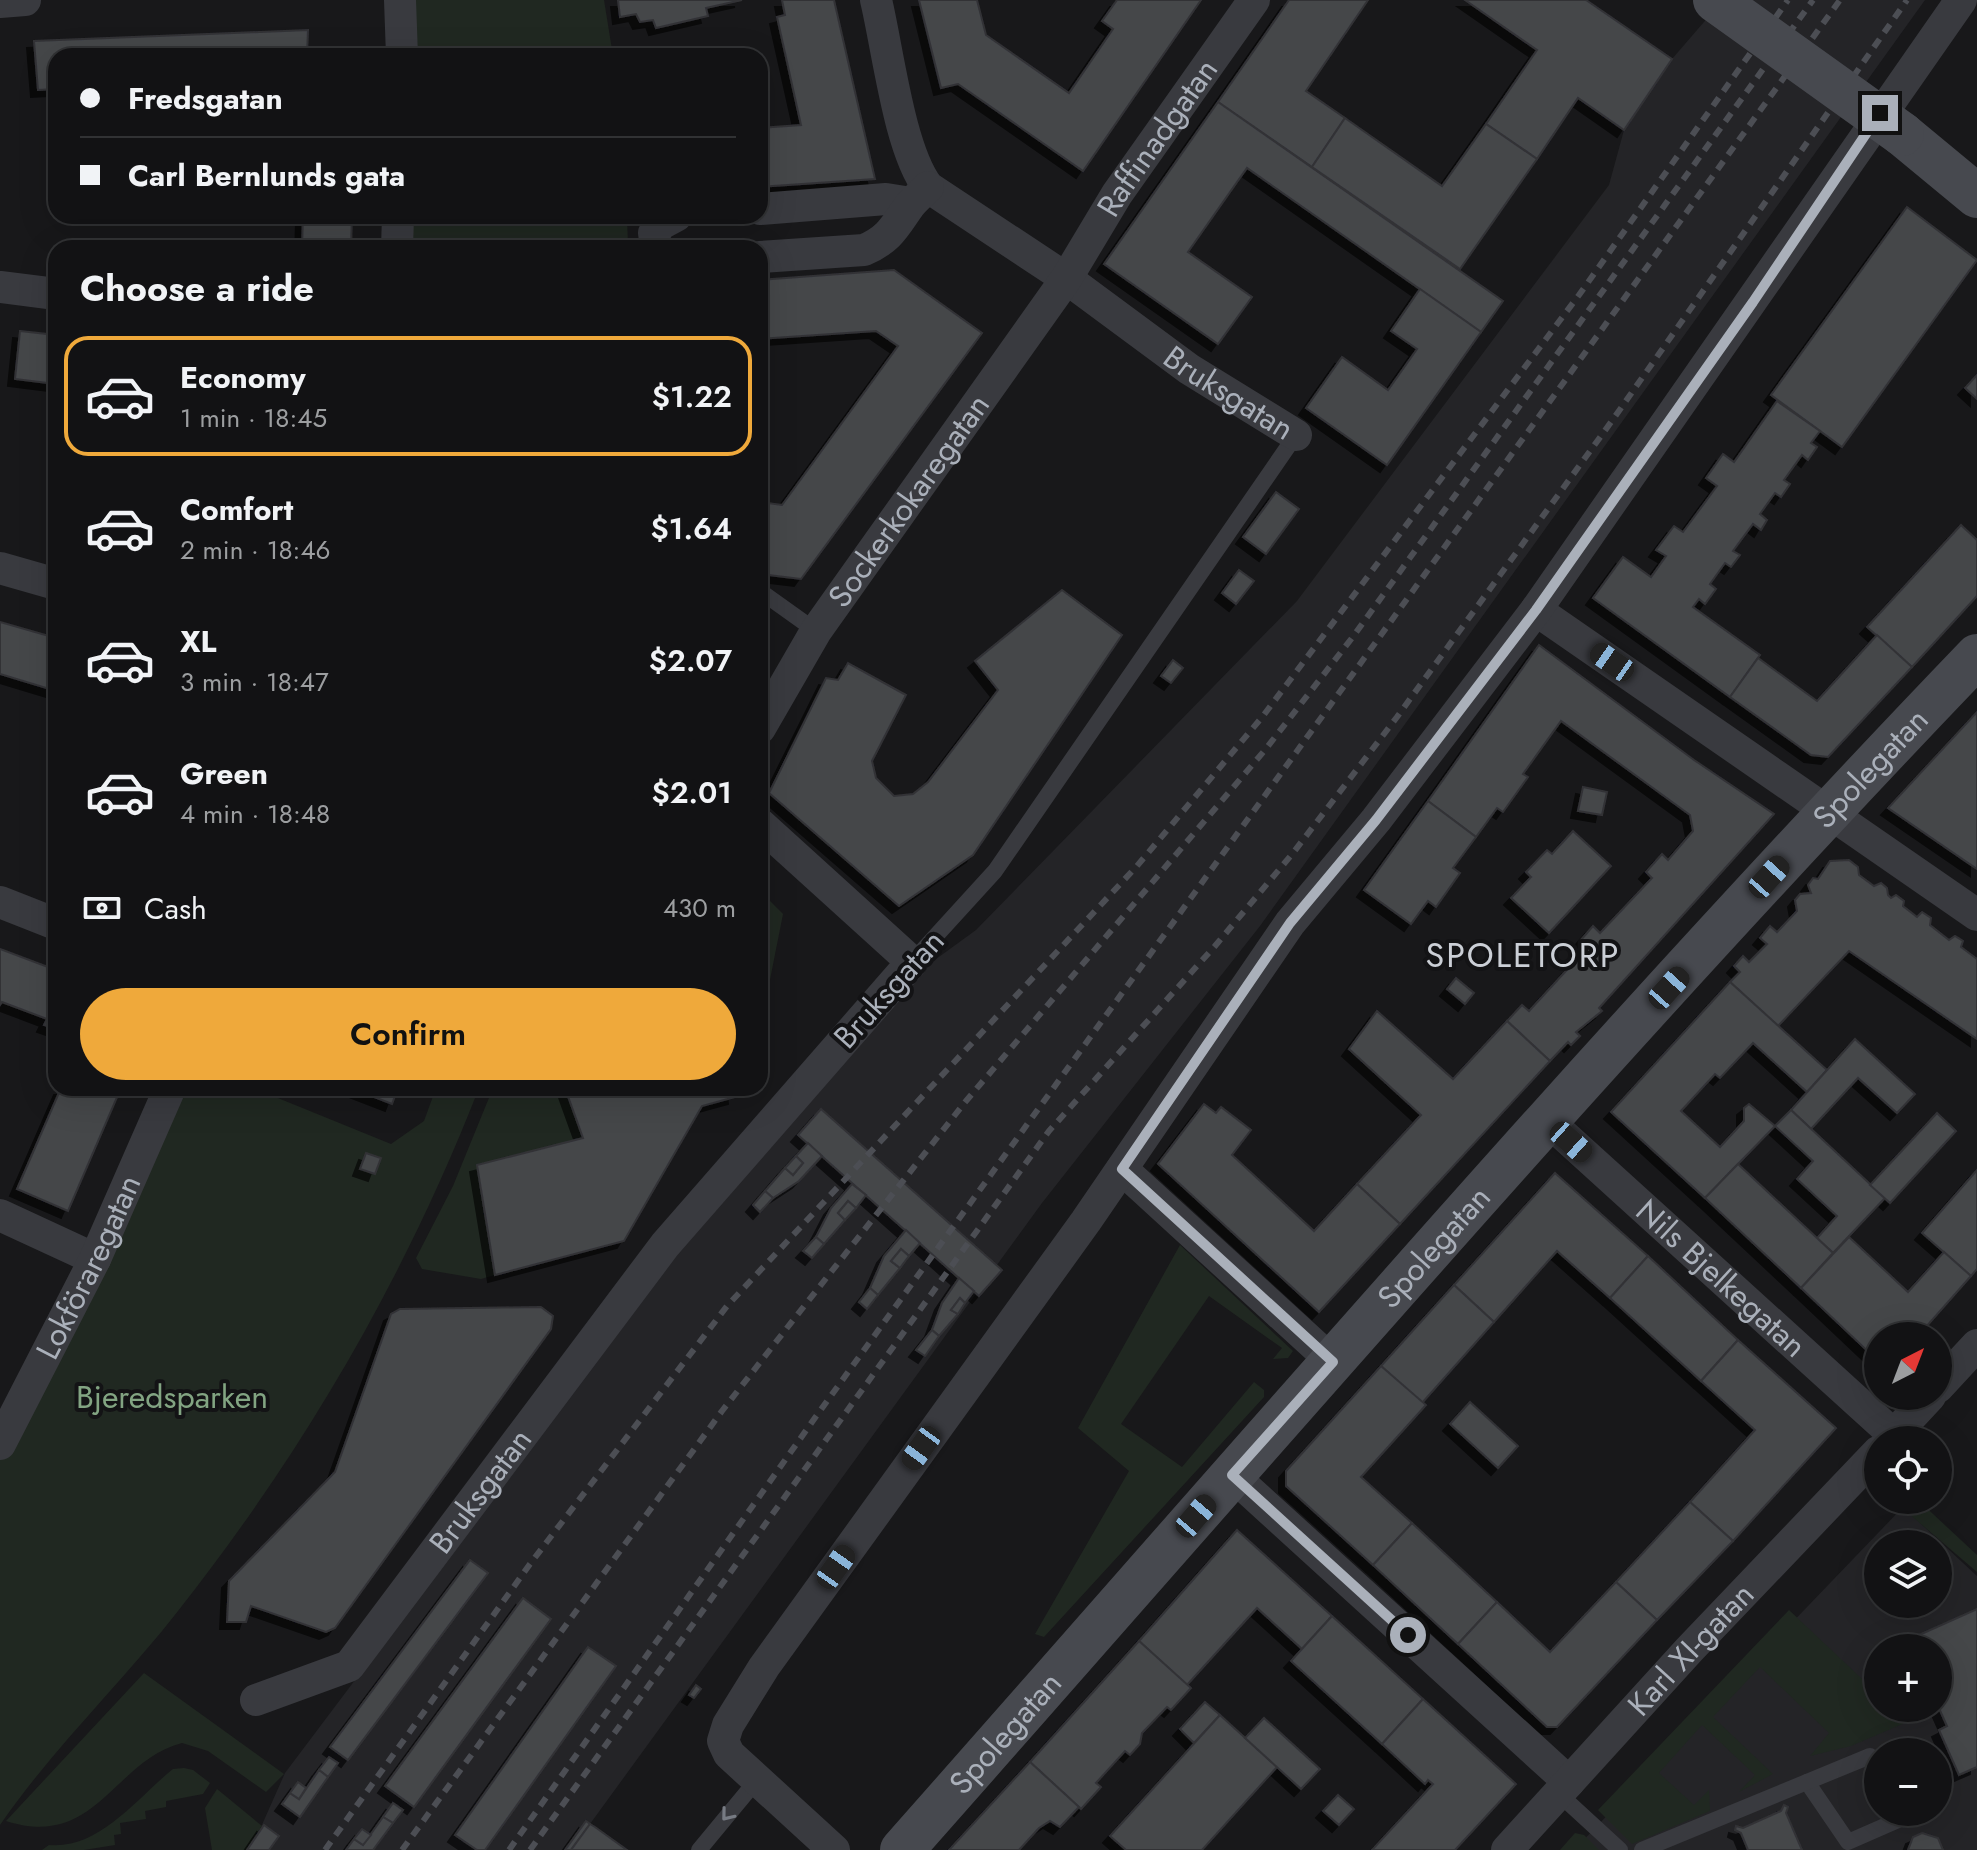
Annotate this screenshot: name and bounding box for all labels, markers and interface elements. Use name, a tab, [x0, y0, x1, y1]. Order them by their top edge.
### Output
street label: Raffinadgatan	[1086, 49, 1229, 225]
text: Fredsgatan	[128, 77, 283, 120]
route end	[1862, 95, 1898, 131]
text: Carl Bernlunds gata	[128, 154, 405, 197]
text: Choose a ride	[80, 262, 314, 314]
street label: Bruksgatan	[1154, 335, 1303, 451]
text: Economy	[180, 356, 306, 399]
icon: car	[84, 360, 156, 432]
text: $1.22	[652, 375, 732, 418]
street label: Sockerkokaregatan	[817, 384, 1001, 617]
text: 1 min · 18:45	[180, 399, 327, 437]
text: Comfort	[180, 488, 293, 531]
icon: car	[84, 492, 156, 564]
text: $1.64	[650, 507, 732, 550]
text: 2 min · 18:46	[180, 531, 331, 569]
text: XL	[180, 620, 216, 663]
icon: car	[84, 624, 156, 696]
car	[1585, 638, 1639, 686]
text: $2.07	[649, 639, 732, 682]
text: 3 min · 18:47	[180, 663, 329, 701]
street label: Spolegatan	[1802, 698, 1939, 839]
text: Green	[180, 752, 268, 795]
icon: car	[84, 756, 156, 828]
text: $2.01	[651, 771, 732, 814]
text: 4 min · 18:48	[180, 795, 330, 833]
car	[1744, 851, 1794, 903]
icon: cash	[80, 886, 124, 930]
text: Cash	[144, 887, 207, 930]
text: 430 m	[663, 889, 736, 927]
street label: Bruksgatan	[823, 919, 955, 1059]
district label: SPOLETORP	[1426, 931, 1620, 980]
car	[1644, 962, 1694, 1014]
button: Confirm	[80, 988, 736, 1080]
car	[1545, 1117, 1597, 1167]
street label: Lokföraregatan	[24, 1168, 152, 1367]
street label: Spolegatan	[1367, 1175, 1501, 1319]
street label: Nils Bjelkegatan	[1626, 1189, 1817, 1368]
north arrow	[1864, 1322, 1952, 1410]
map controls	[1864, 1322, 1952, 1826]
park label: Bjeredsparken	[76, 1374, 268, 1420]
street label: Bruksgatan	[418, 1419, 543, 1563]
car	[897, 1422, 945, 1474]
button: locate	[1864, 1426, 1952, 1514]
car	[1171, 1490, 1221, 1542]
button: layers	[1864, 1530, 1952, 1618]
car	[812, 1540, 860, 1594]
street label: Karl XI-gatan	[1617, 1572, 1765, 1726]
route start	[1390, 1617, 1426, 1653]
button: +	[1864, 1634, 1952, 1722]
street label: Spolegatan	[938, 1661, 1072, 1805]
button: −	[1864, 1738, 1952, 1826]
one-way arrow	[723, 1806, 737, 1821]

